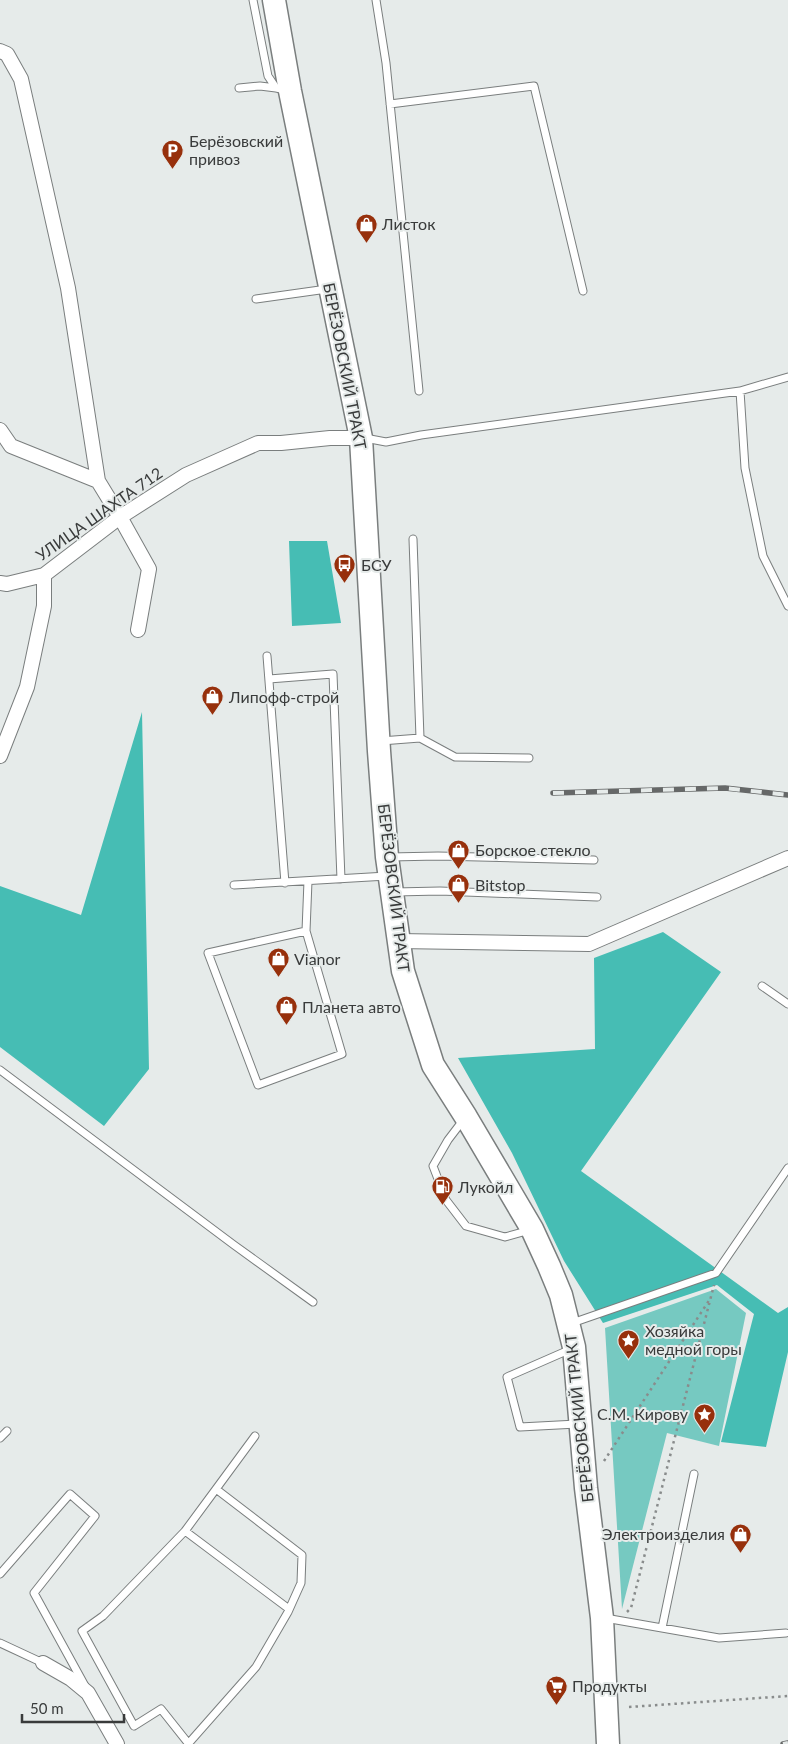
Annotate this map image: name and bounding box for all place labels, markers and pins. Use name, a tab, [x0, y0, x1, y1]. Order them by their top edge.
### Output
place label: Берёзовский привоз	[189, 131, 283, 168]
parking icon: Берёзовский привоз	[161, 138, 185, 169]
shop icon: Листок	[354, 212, 378, 243]
place label: Листок	[381, 214, 436, 233]
bus stop icon: БСУ	[333, 553, 357, 584]
place label: БСУ	[361, 555, 393, 574]
shop icon: Липофф-строй	[201, 685, 225, 716]
place label: Липофф-строй	[228, 687, 339, 706]
shop icon: Борское стекло	[447, 838, 471, 869]
place label: Борское стекло	[475, 840, 591, 859]
shop icon: Bitstop	[447, 873, 471, 904]
place label: Bitstop	[475, 875, 525, 894]
shop icon: Vianor	[266, 947, 290, 978]
place label: Vianor	[294, 949, 341, 968]
shop icon: Планета авто	[274, 995, 298, 1026]
place label: Планета авто	[302, 997, 401, 1016]
fuel station icon: Лукойл	[430, 1175, 454, 1206]
place label: Лукойл	[457, 1177, 513, 1196]
place label: Хозяйка медной горы	[645, 1321, 742, 1358]
place icon: Хозяйка медной горы	[617, 1328, 641, 1359]
place icon: С.М. Кирову	[692, 1402, 716, 1433]
place label: С.М. Кирову	[597, 1404, 689, 1423]
shop icon: Электроизделия	[729, 1522, 753, 1553]
place label: Электроизделия	[602, 1524, 725, 1543]
supermarket icon: Продукты	[544, 1674, 568, 1705]
place label: Продукты	[572, 1676, 647, 1695]

